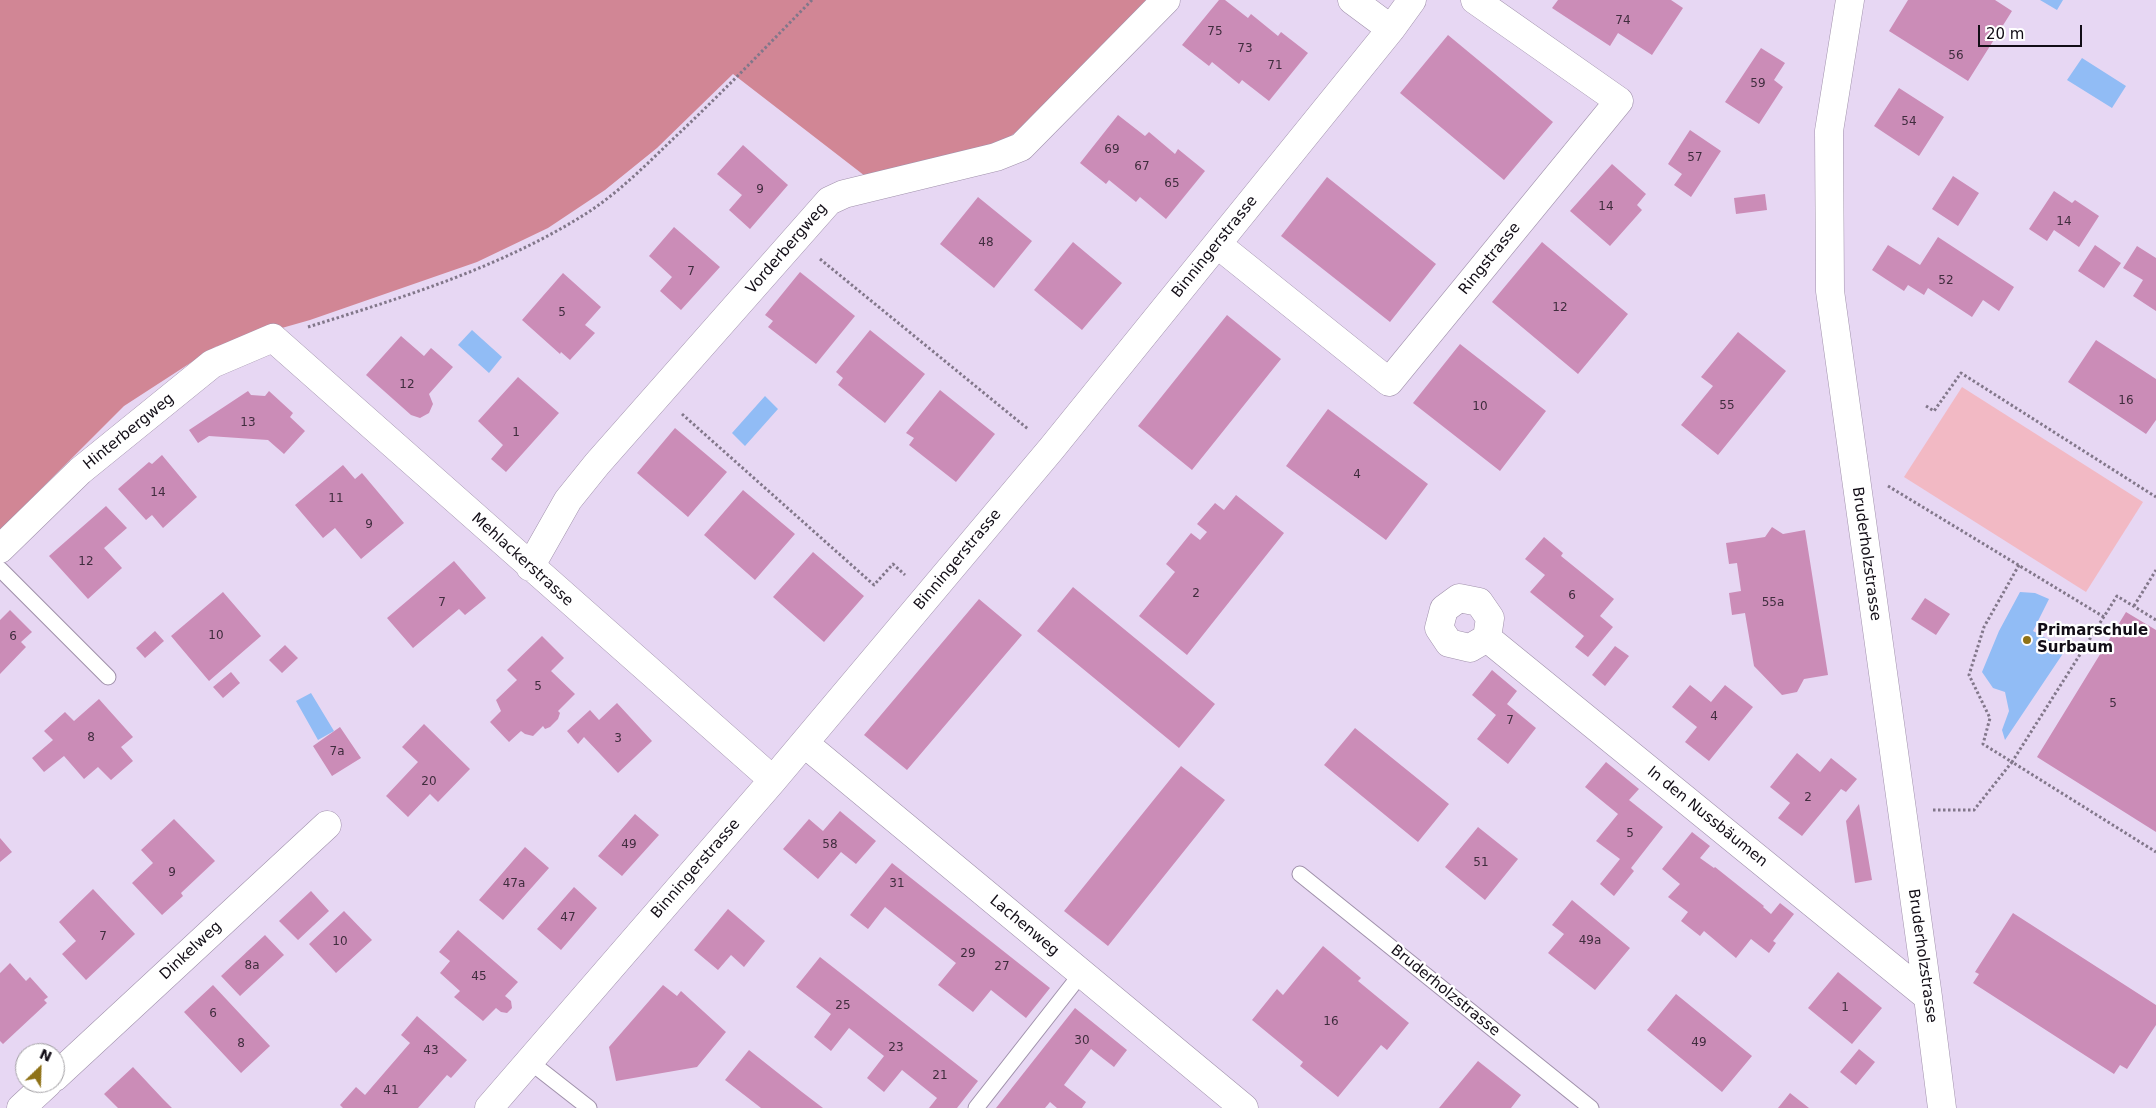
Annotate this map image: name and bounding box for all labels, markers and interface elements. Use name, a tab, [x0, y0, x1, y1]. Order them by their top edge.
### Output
house number: 74	[1615, 14, 1631, 28]
scale bar	[1981, 15, 2085, 47]
house number: 75	[1207, 25, 1223, 39]
text: 20 m	[1986, 25, 2024, 43]
house number: 73	[1237, 42, 1253, 56]
house number: 56	[1948, 49, 1964, 63]
house number: 71	[1267, 59, 1283, 73]
house number: 59	[1750, 77, 1766, 91]
house number: 54	[1901, 115, 1917, 129]
house number: 69	[1104, 143, 1120, 157]
house number: 57	[1687, 151, 1703, 165]
house number: 67	[1134, 160, 1150, 174]
house number: 65	[1164, 177, 1180, 191]
house number: 9	[756, 183, 764, 197]
street label: Binningerstrasse	[1168, 192, 1262, 302]
street label: Vorderbergweg	[743, 200, 831, 298]
house number: 14	[1598, 200, 1614, 214]
house number: 14	[2056, 215, 2072, 229]
street label: Ringstrasse	[1455, 219, 1525, 299]
house number: 48	[978, 236, 994, 250]
house number: 7	[687, 265, 695, 279]
house number: 52	[1938, 274, 1954, 288]
house number: 12	[1552, 301, 1568, 315]
house number: 5	[558, 306, 566, 320]
house number: 12	[399, 378, 415, 392]
street label: Hinterbergweg	[80, 390, 178, 474]
house number: 16	[2118, 394, 2134, 408]
house number: 55	[1719, 399, 1735, 413]
house number: 10	[1472, 400, 1488, 414]
house number: 13	[240, 416, 256, 430]
house number: 1	[512, 426, 520, 440]
house number: 4	[1353, 468, 1361, 482]
house number: 14	[150, 486, 166, 500]
street label: Bruderholzstrasse	[1848, 486, 1884, 622]
house number: 11	[328, 492, 344, 506]
street label: Binningerstrasse	[911, 506, 1005, 614]
street label: Mehlackerstrasse	[467, 510, 577, 610]
house number: 9	[365, 518, 373, 532]
house number: 12	[78, 555, 94, 569]
house number: 2	[1192, 587, 1200, 601]
house number: 6	[1568, 589, 1576, 603]
house number: 7	[438, 596, 446, 610]
house number: 55a	[1762, 596, 1784, 610]
place label: Primarschule Surbaum	[2037, 622, 2148, 657]
house number: 10	[208, 629, 224, 643]
house number: 6	[9, 630, 17, 644]
marker: Primarschule Surbaum	[2021, 634, 2033, 646]
house number: 5	[534, 680, 542, 694]
house number: 5	[2109, 697, 2117, 711]
house number: 4	[1710, 710, 1718, 724]
house number: 7	[1506, 714, 1514, 728]
house number: 8	[87, 731, 95, 745]
house number: 3	[614, 732, 622, 746]
house number: 7a	[330, 745, 344, 759]
street label: In den Nussbäumen	[1643, 763, 1771, 871]
house number: 20	[421, 775, 437, 789]
house number: 2	[1804, 791, 1812, 805]
street label: Binningerstrasse	[648, 816, 744, 922]
house number: 5	[1626, 827, 1634, 841]
house number: 49	[621, 838, 637, 852]
house number: 58	[822, 838, 838, 852]
house number: 51	[1473, 856, 1489, 870]
house number: 9	[168, 866, 176, 880]
house number: 47a	[503, 877, 525, 891]
house number: 31	[889, 877, 905, 891]
street label: Bruderholzstrasse	[1904, 888, 1940, 1024]
street label: Lachenweg	[986, 892, 1062, 960]
house number: 47	[560, 911, 576, 925]
street label: Dinkelweg	[156, 918, 226, 984]
house number: 7	[99, 930, 107, 944]
house number: 49a	[1579, 934, 1601, 948]
house number: 10	[332, 935, 348, 949]
street label: Bruderholzstrasse	[1387, 941, 1503, 1041]
house number: 29	[960, 947, 976, 961]
house number: 8a	[245, 959, 259, 973]
house number: 27	[994, 960, 1010, 974]
house number: 45	[471, 970, 487, 984]
house number: 25	[835, 999, 851, 1013]
house number: 1	[1841, 1001, 1849, 1015]
house number: 6	[209, 1007, 217, 1021]
house number: 16	[1323, 1015, 1339, 1029]
house number: 30	[1074, 1034, 1090, 1048]
house number: 49	[1691, 1036, 1707, 1050]
house number: 8	[237, 1037, 245, 1051]
house number: 23	[888, 1041, 904, 1055]
north arrow	[15, 1043, 65, 1093]
house number: 43	[423, 1044, 439, 1058]
text: N	[37, 1046, 54, 1065]
house number: 21	[932, 1069, 948, 1083]
house number: 41	[383, 1084, 399, 1098]

